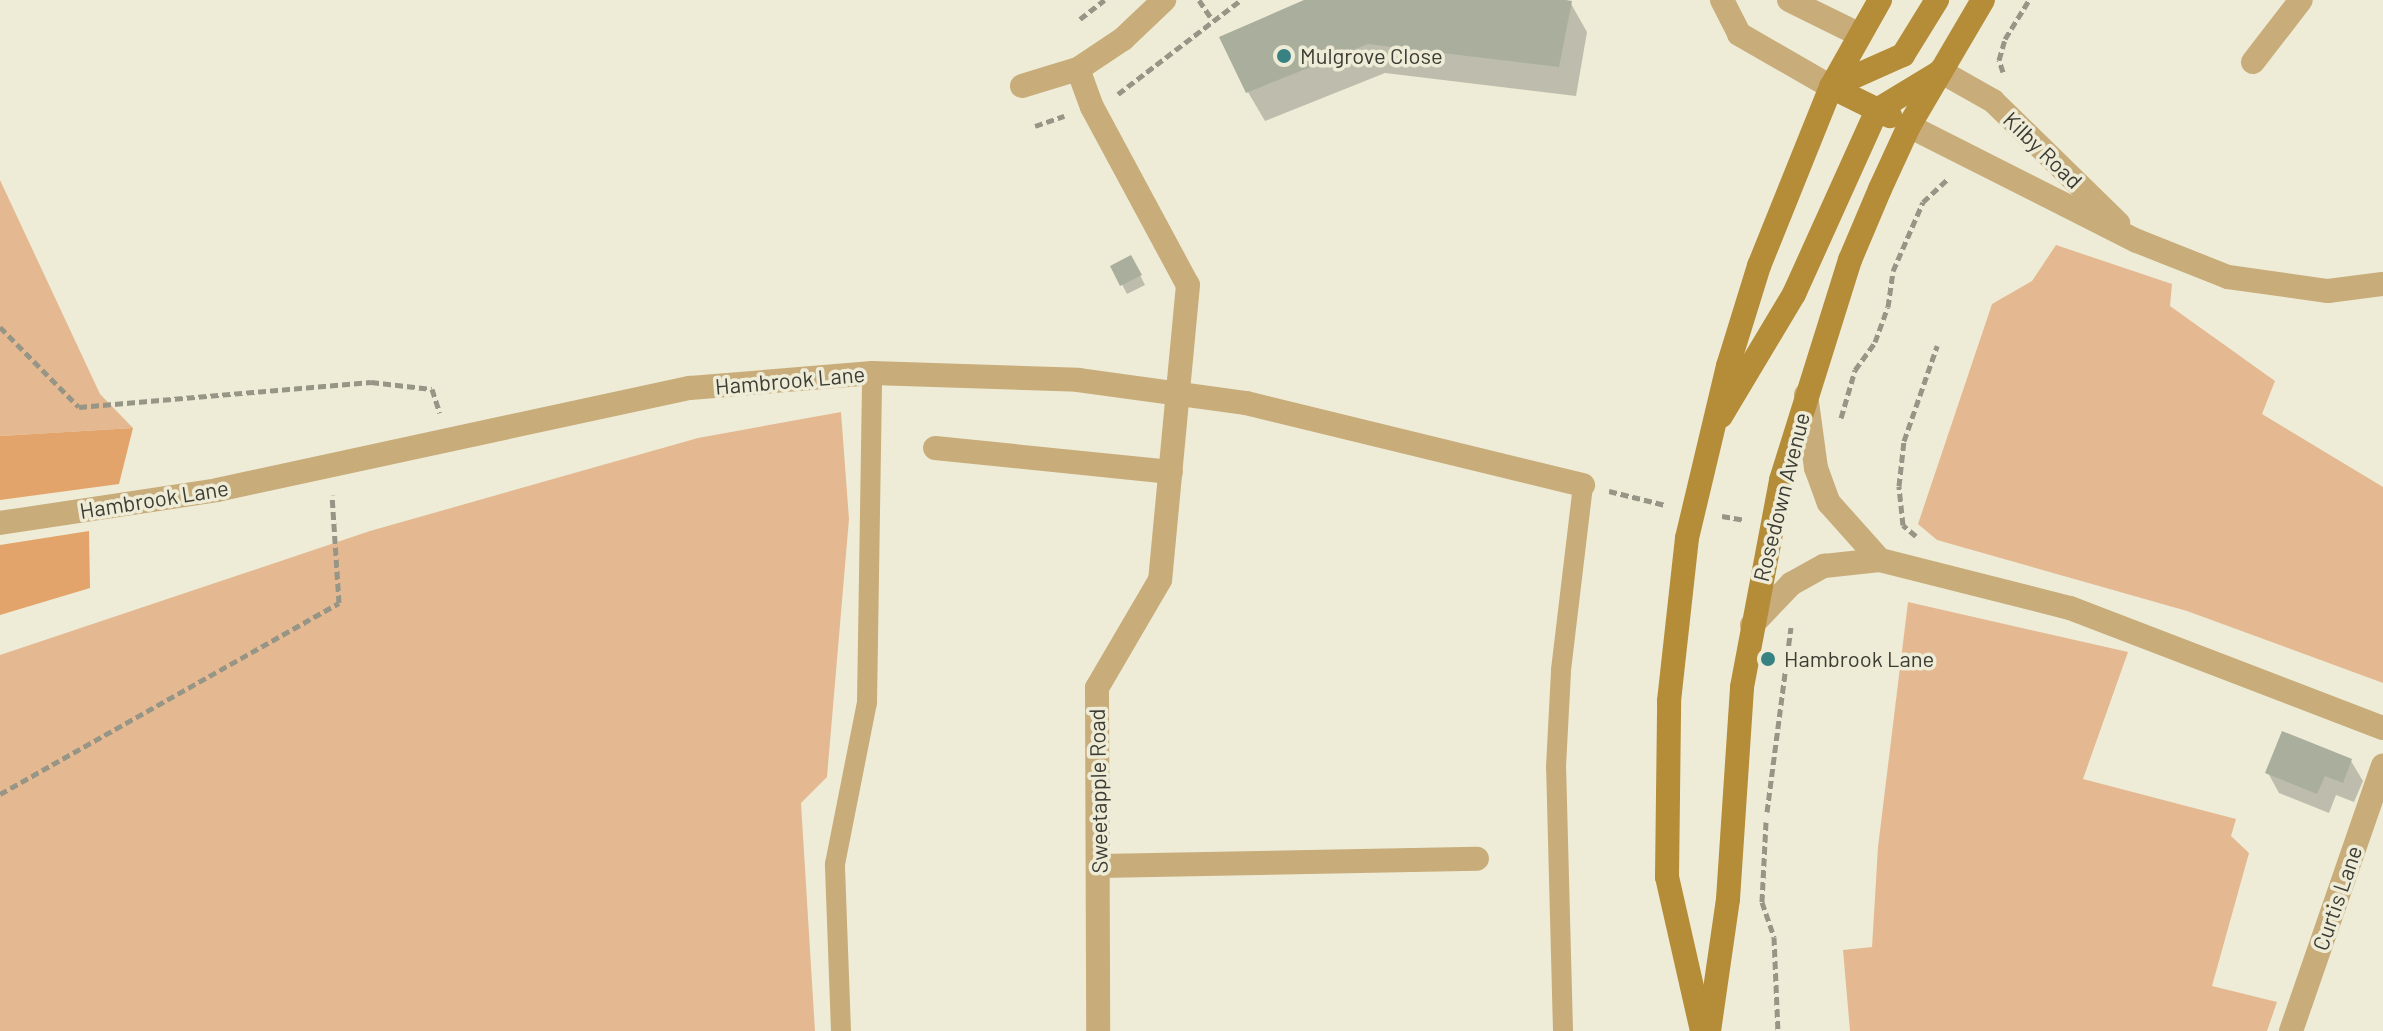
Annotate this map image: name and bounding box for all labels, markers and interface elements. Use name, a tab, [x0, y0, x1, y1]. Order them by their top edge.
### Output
place label: Mulgrove Close	[1300, 43, 1443, 69]
marker: Mulgrove Close	[1275, 47, 1293, 65]
street label: Kilby Road	[1998, 106, 2088, 194]
street label: Hambrook Lane	[714, 360, 866, 400]
street label: Rosedown Avenue	[1747, 410, 1815, 584]
street label: Hambrook Lane	[78, 474, 230, 524]
place label: Hambrook Lane	[1784, 646, 1934, 672]
marker: Hambrook Lane	[1759, 650, 1777, 668]
street label: Sweetapple Road	[1083, 708, 1113, 874]
street label: Curtis Lane	[2307, 842, 2367, 954]

